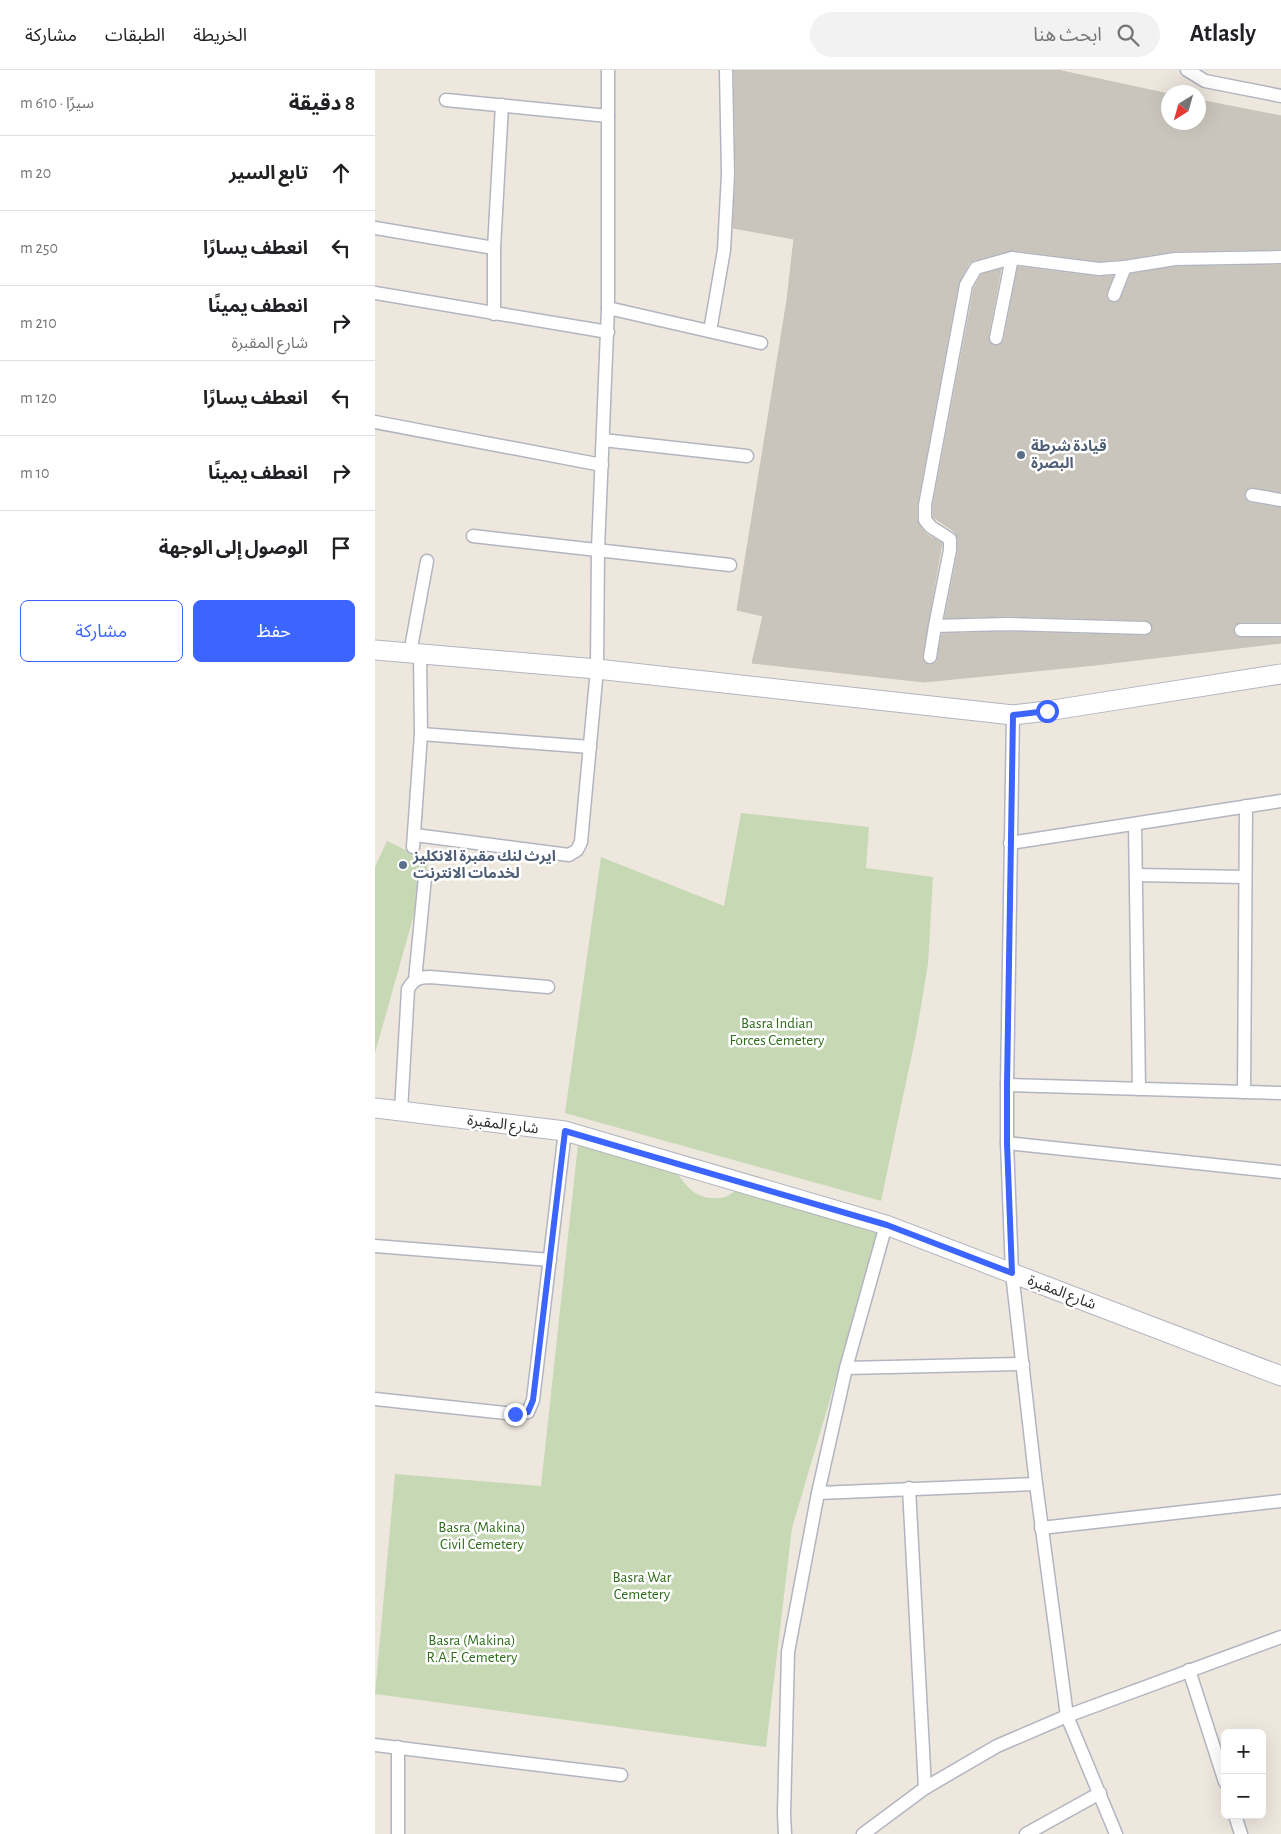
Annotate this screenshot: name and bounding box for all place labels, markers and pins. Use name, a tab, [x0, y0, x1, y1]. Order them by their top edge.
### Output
place label: قيادة شرطة البصرة	[1031, 438, 1107, 472]
marker: قيادة شرطة البصرة	[1015, 449, 1027, 461]
place label: ايرث لنك مقبرة الانكليز لخدمات الانترنت	[412, 849, 556, 882]
marker: ايرث لنك مقبرة الانكليز لخدمات الانترنت	[397, 859, 409, 871]

